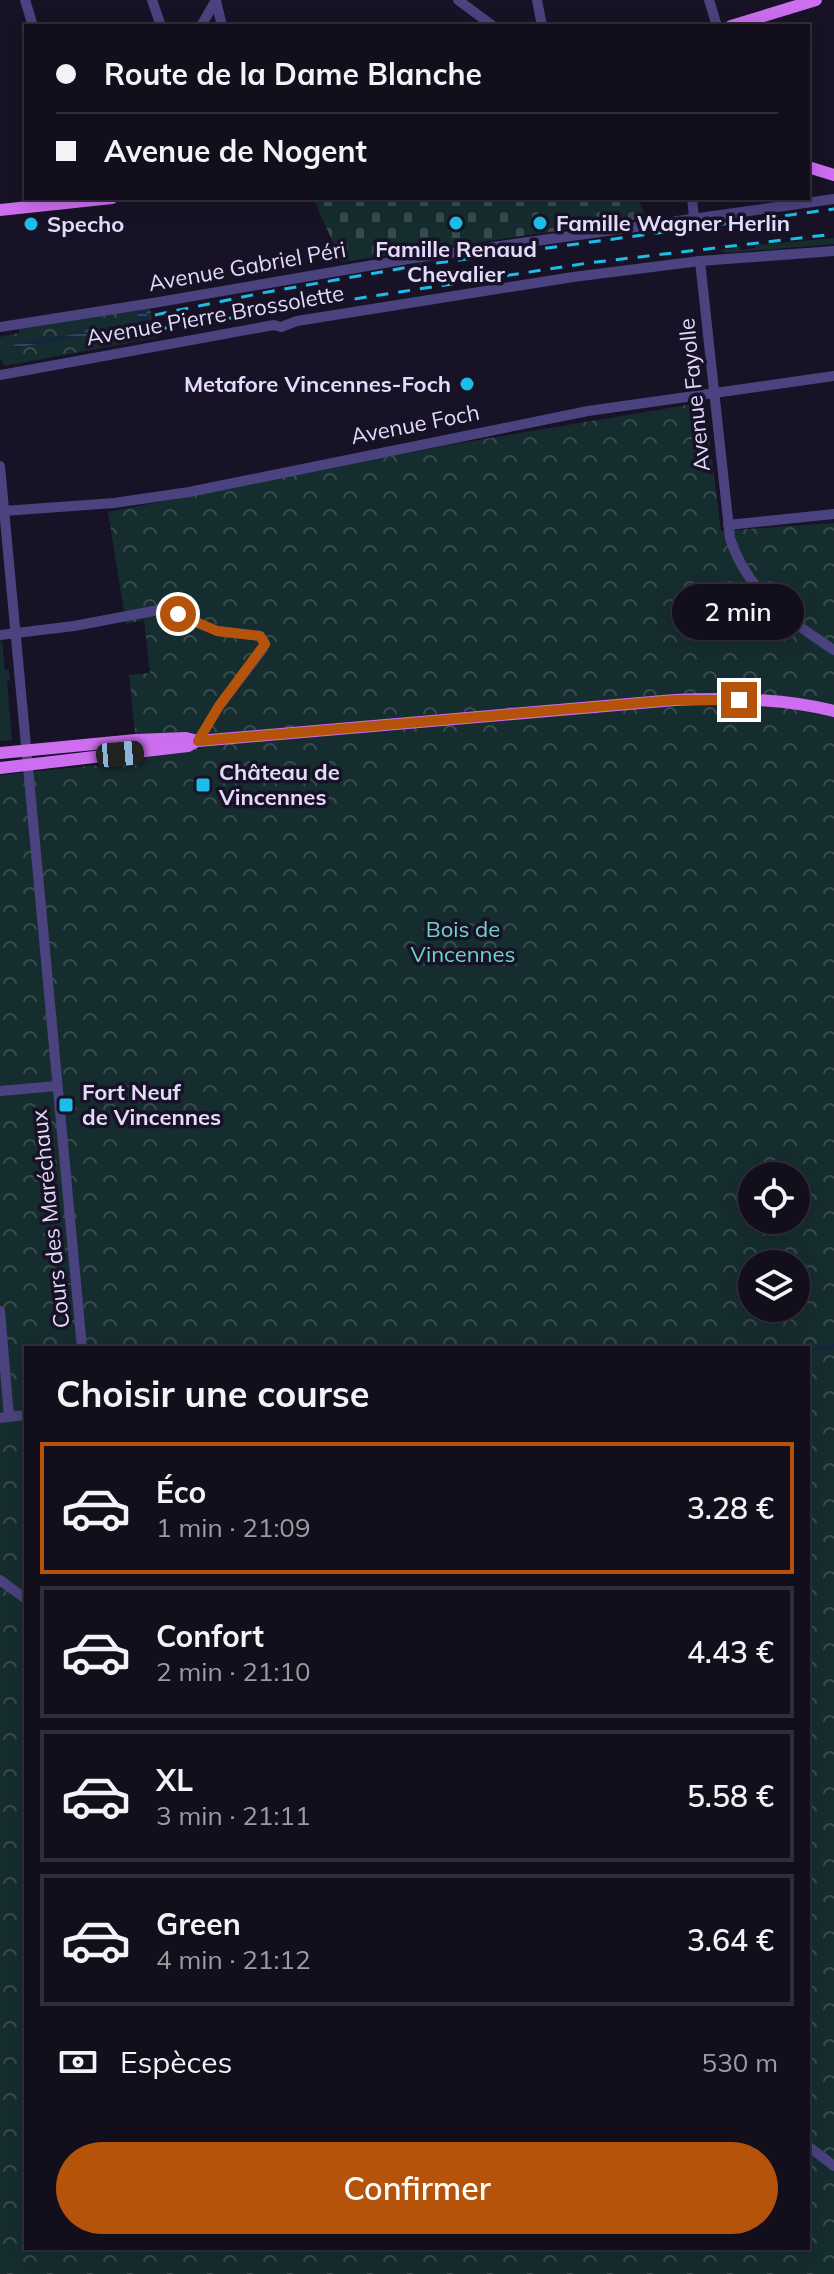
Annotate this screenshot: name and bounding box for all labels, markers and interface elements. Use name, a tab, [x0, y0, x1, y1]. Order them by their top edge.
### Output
text: Route de la Dame Blanche	[104, 55, 482, 93]
text: Avenue de Nogent	[104, 132, 367, 170]
place label: Famille Wagner Herlin	[556, 209, 790, 237]
place label: Specho	[47, 210, 124, 238]
marker: Famille Renaud Chevalier	[447, 214, 465, 232]
marker: Famille Wagner Herlin	[531, 214, 549, 232]
marker: Specho	[22, 215, 40, 233]
street label: Avenue Gabriel Péri	[146, 235, 348, 297]
place label: Famille Renaud Chevalier	[375, 235, 537, 288]
street label: Avenue Pierre Brossolette	[84, 279, 346, 351]
street label: Avenue Fayolle	[672, 317, 716, 473]
place label: Metafore Vincennes-Foch	[184, 370, 451, 398]
marker: Metafore Vincennes-Foch	[458, 375, 476, 393]
street label: Avenue Foch	[348, 398, 482, 450]
callout: 2 min	[673, 584, 805, 640]
text: 2 min	[704, 595, 772, 628]
route start	[160, 596, 196, 632]
route end	[721, 682, 757, 718]
car	[95, 740, 145, 768]
place label: Château de Vincennes	[218, 758, 340, 811]
marker: Château de Vincennes	[194, 776, 212, 794]
park label: Bois de Vincennes	[411, 915, 515, 968]
place label: Fort Neuf de Vincennes	[82, 1078, 221, 1131]
marker: Fort Neuf de Vincennes	[57, 1096, 75, 1114]
street label: Cours des Maréchaux	[25, 1108, 75, 1329]
map controls	[738, 1162, 810, 1322]
button: locate	[738, 1162, 810, 1234]
button: layers	[738, 1250, 810, 1322]
text: Choisir une course	[56, 1371, 370, 1416]
icon: car	[60, 1472, 132, 1544]
text: Éco	[156, 1473, 206, 1511]
text: 3.28 €	[687, 1489, 774, 1527]
text: 1 min · 21:09	[156, 1511, 311, 1544]
icon: car	[60, 1616, 132, 1688]
text: Confort	[156, 1617, 264, 1655]
text: 4.43 €	[687, 1633, 774, 1671]
text: 2 min · 21:10	[156, 1655, 311, 1688]
icon: car	[60, 1760, 132, 1832]
text: XL	[156, 1761, 193, 1799]
text: 5.58 €	[687, 1777, 774, 1815]
text: 3 min · 21:11	[156, 1799, 311, 1832]
icon: car	[60, 1904, 132, 1976]
text: Green	[156, 1905, 241, 1943]
text: 3.64 €	[687, 1921, 774, 1959]
text: 4 min · 21:12	[156, 1943, 311, 1976]
icon: cash	[56, 2040, 100, 2084]
text: Espèces	[120, 2043, 232, 2081]
text: 530 m	[702, 2046, 778, 2079]
button: Confirmer	[56, 2142, 778, 2234]

